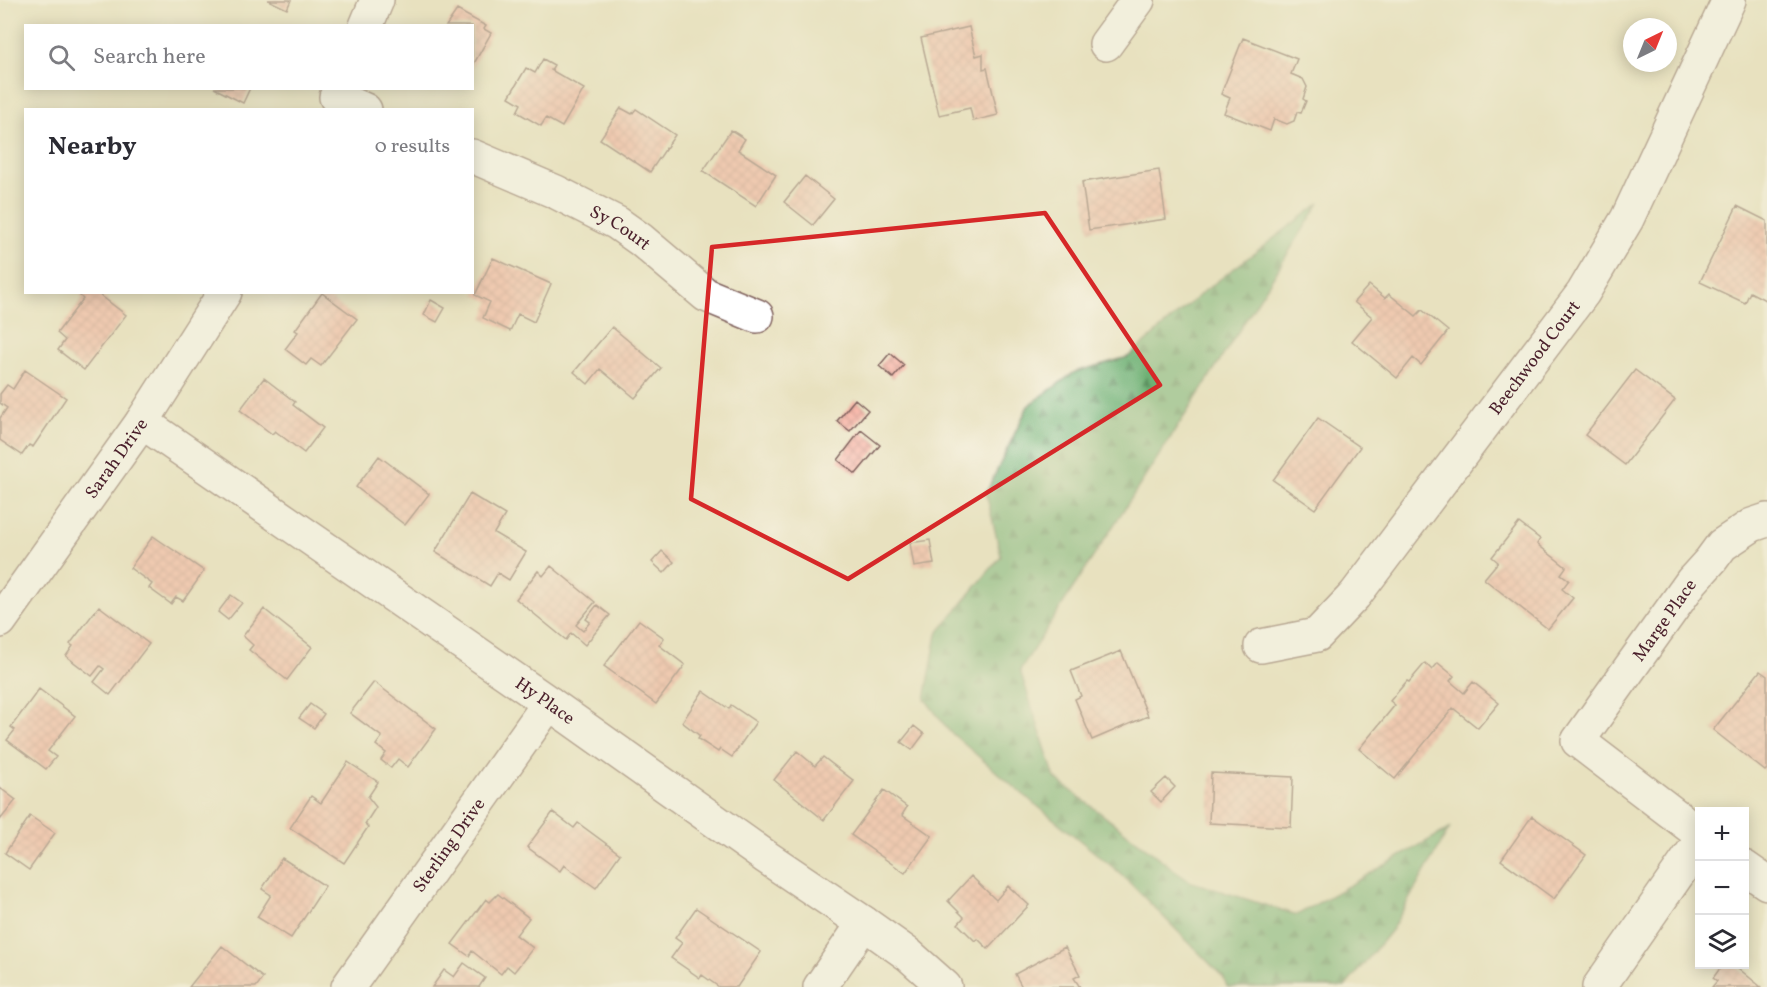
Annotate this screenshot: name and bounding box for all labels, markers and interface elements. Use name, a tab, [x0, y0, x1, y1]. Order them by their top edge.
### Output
north arrow	[1623, 18, 1677, 72]
search box	[24, 24, 474, 90]
icon: search	[45, 41, 78, 74]
text: Search here	[93, 42, 206, 73]
text: Nearby	[48, 129, 137, 165]
text: 0 results	[375, 133, 450, 161]
street label: Sy Court	[585, 200, 656, 257]
street label: Beechwood Court	[1484, 296, 1587, 421]
street label: Sarah Drive	[80, 414, 155, 504]
street label: Marge Place	[1627, 574, 1703, 667]
street label: Hy Place	[509, 672, 579, 731]
street label: Sterling Drive	[408, 794, 492, 898]
map controls	[1695, 807, 1749, 969]
button: +	[1695, 807, 1749, 861]
button: −	[1695, 861, 1749, 915]
button: layers	[1695, 915, 1749, 969]

